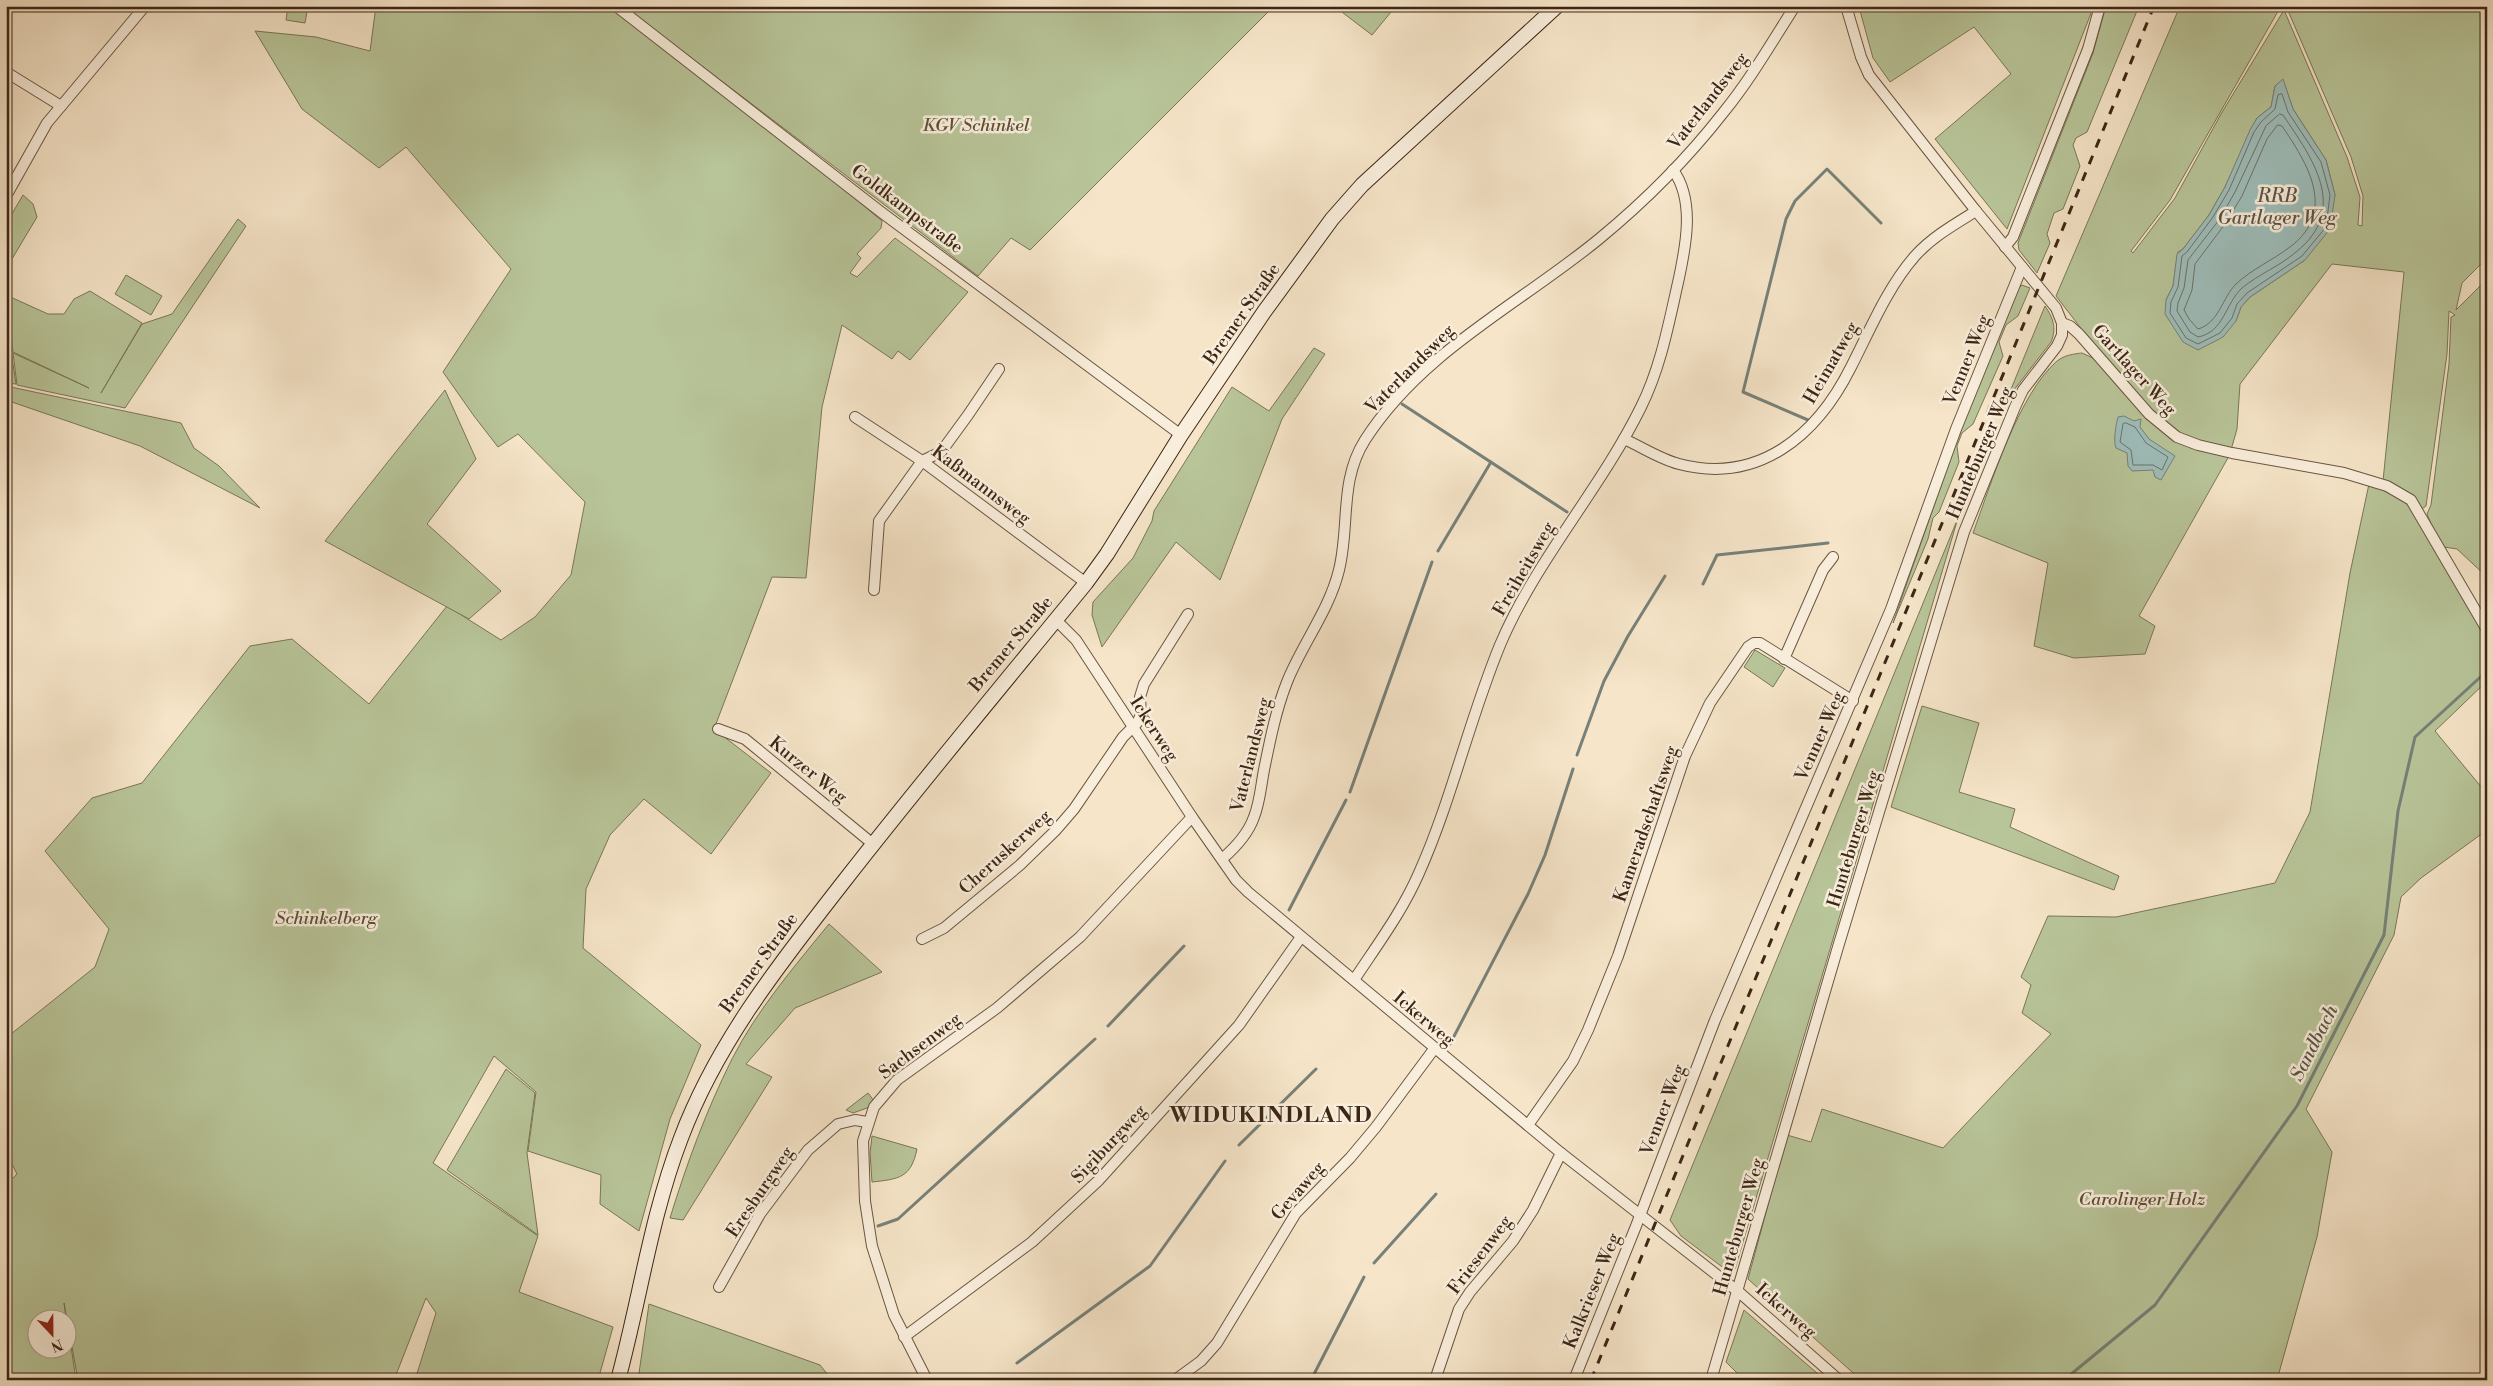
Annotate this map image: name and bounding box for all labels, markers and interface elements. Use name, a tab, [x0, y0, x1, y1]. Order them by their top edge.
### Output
street label: Vaterlandsweg	[1662, 47, 1754, 155]
park label: KGV Schinkel	[922, 114, 1030, 137]
street label: Goldkampstraße	[846, 159, 968, 259]
water label: RRB Gartlager Weg	[2217, 184, 2338, 230]
street label: Bremer Straße	[1198, 259, 1285, 370]
street label: Venner Weg	[1938, 311, 1996, 410]
street label: Heimatweg	[1798, 317, 1864, 408]
street label: Vaterlandsweg	[1360, 319, 1460, 419]
street label: Gartlager Weg	[2087, 320, 2181, 421]
street label: Hunteburger Weg	[1942, 382, 2019, 523]
street label: Kaßmannsweg	[927, 440, 1036, 530]
street label: Freiheitsweg	[1488, 517, 1561, 620]
street label: Bremer Straße	[963, 591, 1058, 698]
street label: Venner Weg	[1790, 687, 1850, 785]
street label: Ickerweg	[1124, 692, 1184, 767]
street label: Vaterlandsweg	[1225, 695, 1277, 816]
street label: Kurzer Weg	[764, 731, 852, 809]
street label: Kameradschaftsweg	[1608, 742, 1684, 905]
street label: Hunteburger Weg	[1822, 767, 1886, 910]
street label: Cheruskerweg	[954, 804, 1056, 899]
park label: Schinkelberg	[275, 907, 378, 930]
street label: Bremer Straße	[714, 908, 803, 1018]
street label: Ickerweg	[1388, 987, 1460, 1052]
water label: Sandbach	[2285, 1000, 2344, 1085]
street label: Sachsenweg	[874, 1007, 966, 1085]
street label: Venner Weg	[1635, 1060, 1691, 1160]
street label: Sigiburgweg	[1067, 1099, 1152, 1188]
district label: WIDUKINDLAND	[1168, 1102, 1373, 1129]
street label: Eresburgweg	[721, 1141, 799, 1242]
street label: Hunteburger Weg	[1708, 1155, 1770, 1298]
street label: Gevaweg	[1266, 1156, 1330, 1225]
park label: Carolinger Holz	[2078, 1188, 2206, 1211]
street label: Friesenweg	[1443, 1210, 1518, 1299]
street label: Kalkrieser Weg	[1558, 1229, 1626, 1352]
street label: Ickerweg	[1751, 1278, 1822, 1344]
north arrow	[28, 1308, 78, 1358]
text: N	[48, 1335, 65, 1356]

